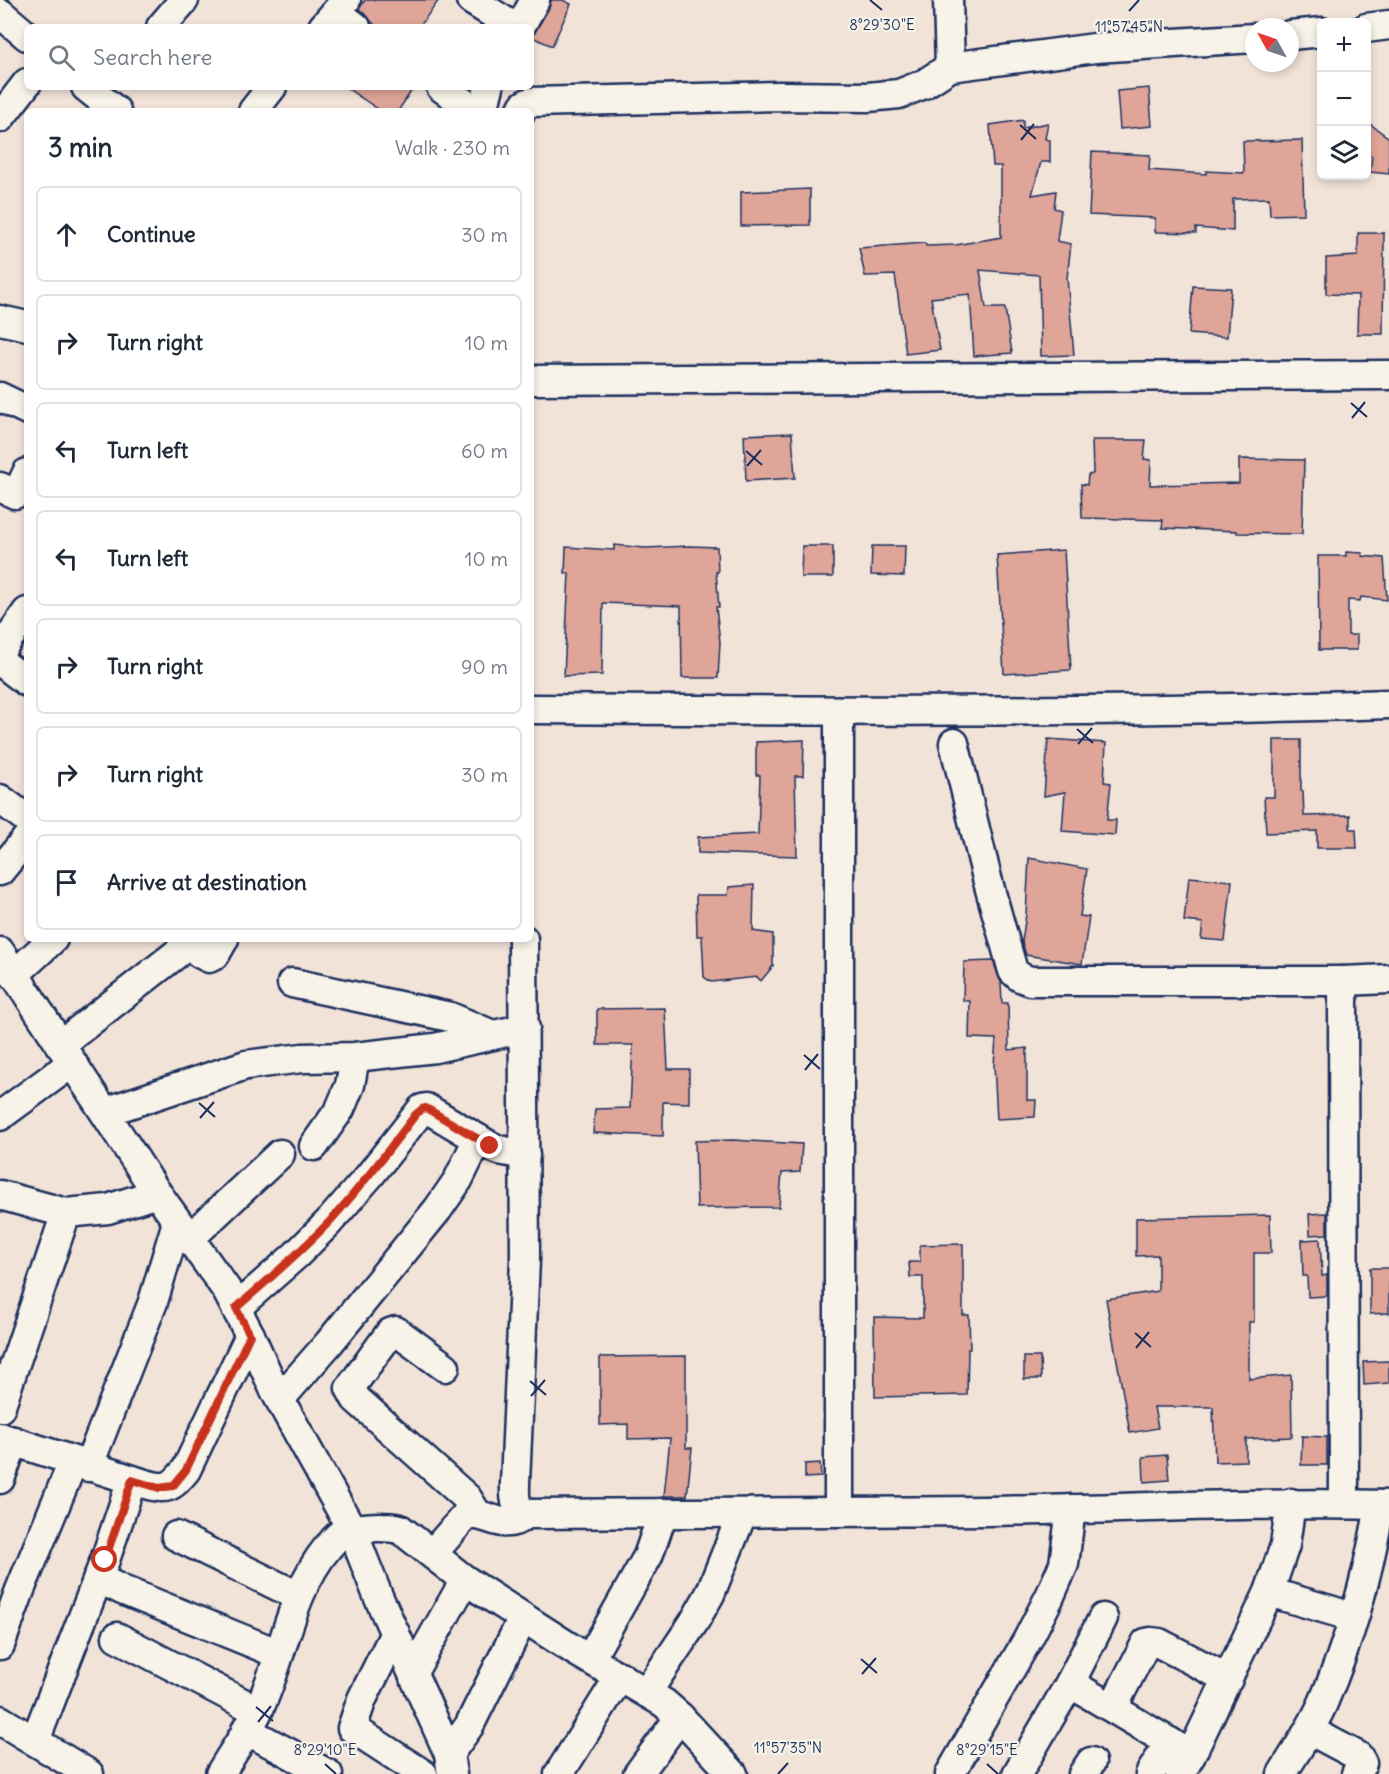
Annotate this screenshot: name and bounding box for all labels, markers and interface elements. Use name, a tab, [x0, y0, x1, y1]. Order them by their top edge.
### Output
text: 8°29'30"E	[849, 15, 915, 34]
text: 11°57'45"N	[1095, 17, 1163, 36]
north arrow	[1245, 18, 1299, 72]
map controls	[1317, 18, 1371, 180]
button: +	[1317, 18, 1371, 72]
search box	[24, 24, 534, 90]
icon: search	[45, 41, 78, 74]
text: Search here	[93, 43, 212, 71]
button: −	[1317, 72, 1371, 126]
button: layers	[1317, 126, 1371, 180]
text: 3 min	[48, 131, 113, 164]
text: Walk · 230 m	[395, 135, 510, 160]
icon: ahead	[50, 218, 83, 251]
text: Continue	[107, 220, 196, 248]
text: 30 m	[461, 222, 508, 247]
icon: right	[50, 326, 83, 359]
text: Turn right	[107, 328, 203, 356]
text: 10 m	[465, 330, 508, 355]
icon: left	[50, 434, 83, 467]
text: Turn left	[107, 436, 188, 464]
text: 60 m	[461, 438, 508, 463]
icon: left	[50, 542, 83, 575]
text: Turn left	[107, 544, 188, 572]
text: 10 m	[465, 546, 508, 571]
icon: right	[50, 650, 83, 683]
text: Turn right	[107, 652, 203, 680]
text: 90 m	[461, 654, 508, 679]
icon: right	[50, 758, 83, 791]
text: Turn right	[107, 760, 203, 788]
text: 30 m	[461, 762, 508, 787]
icon: arrive	[50, 866, 83, 899]
text: Arrive at destination	[107, 868, 307, 896]
route end	[476, 1132, 502, 1158]
route start	[91, 1546, 117, 1572]
text: 11°57'35"N	[754, 1738, 822, 1757]
text: 8°29'10"E	[293, 1740, 357, 1759]
text: 8°29'15"E	[956, 1740, 1018, 1759]

